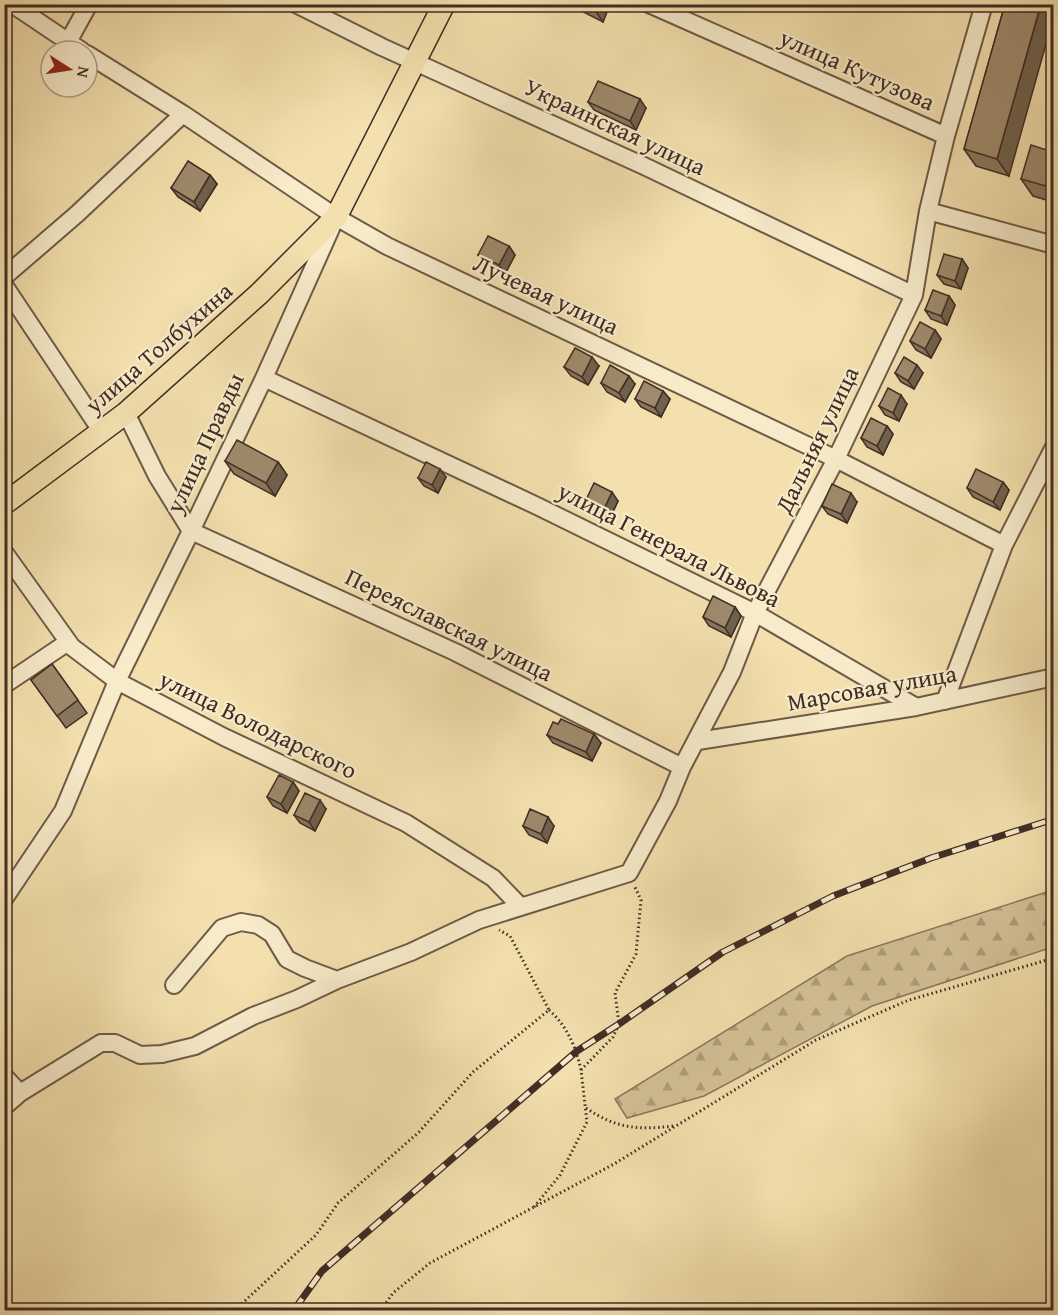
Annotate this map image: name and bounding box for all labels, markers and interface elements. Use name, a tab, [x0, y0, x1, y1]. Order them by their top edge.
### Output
street label: улица Кутузова	[773, 19, 941, 120]
north arrow	[39, 39, 99, 99]
text: N	[71, 64, 97, 80]
street label: Украинская улица	[519, 69, 712, 184]
street label: Лучевая улица	[468, 246, 625, 344]
street label: улица Толбухина	[76, 273, 241, 422]
street label: Дальняя улица	[765, 360, 868, 520]
street label: улица Правды	[156, 367, 252, 520]
street label: улица Генерала Львова	[551, 473, 787, 616]
street label: Переяславская улица	[340, 559, 559, 690]
street label: Марсовая улица	[784, 655, 960, 720]
street label: улица Володарского	[152, 661, 363, 788]

